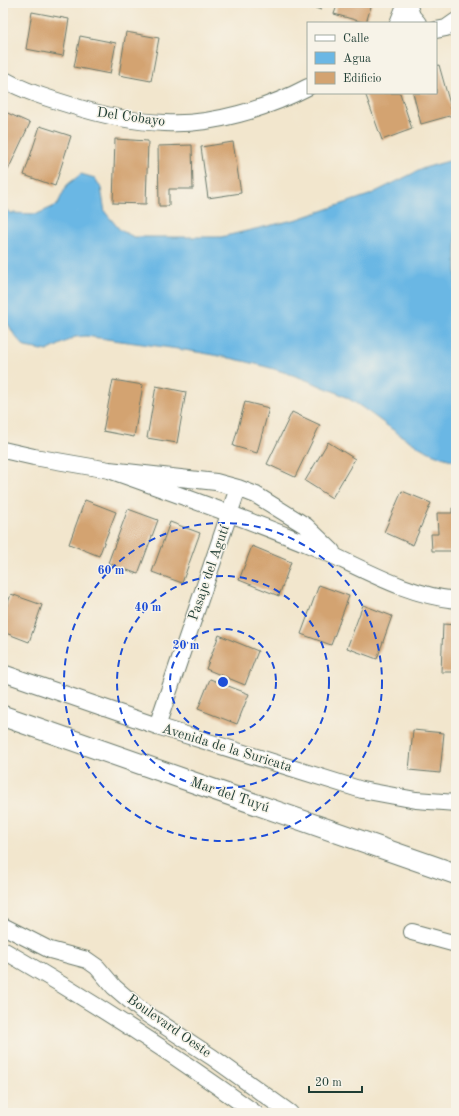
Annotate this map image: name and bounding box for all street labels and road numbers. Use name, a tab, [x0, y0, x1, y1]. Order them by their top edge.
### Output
street label: Del Cobayo	[96, 105, 166, 129]
street label: Pasaje del Agutí	[186, 523, 232, 622]
street label: Avenida de la Suricata	[160, 722, 294, 774]
street label: Mar del Tuyú	[189, 775, 272, 815]
street label: Boulevard Oeste	[125, 992, 213, 1060]

